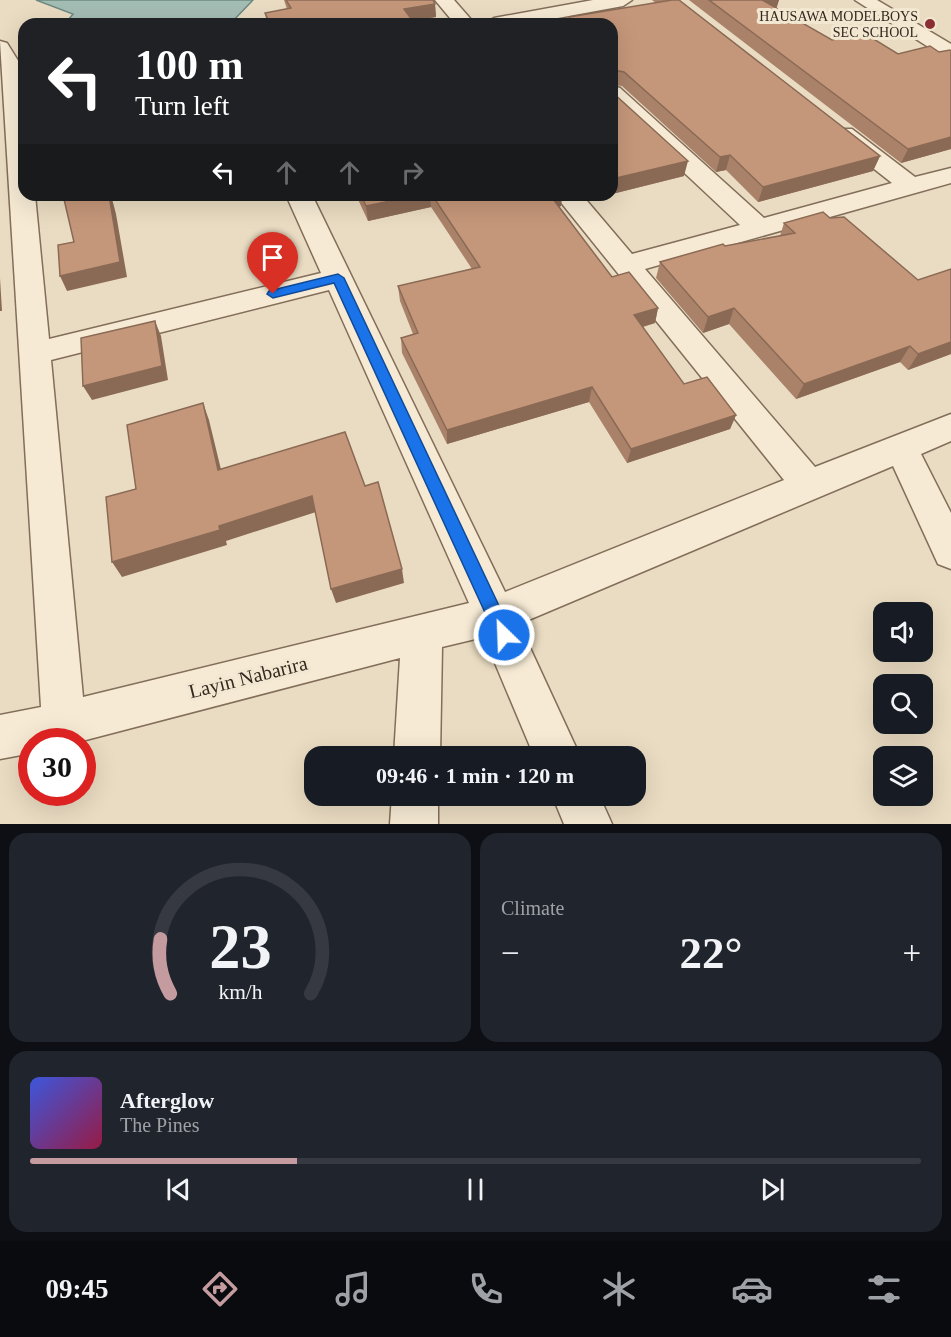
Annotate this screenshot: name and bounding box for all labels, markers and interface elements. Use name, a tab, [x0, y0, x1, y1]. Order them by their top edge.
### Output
place label: HAUSAWA MODELBOYS SEC SCHOOL	[759, 9, 918, 40]
marker: HAUSAWA MODELBOYS SEC SCHOOL	[923, 17, 937, 31]
icon: left	[36, 42, 114, 120]
text: 100 m	[135, 42, 244, 88]
text: Turn left	[135, 91, 229, 121]
icon: left	[207, 156, 240, 189]
icon: ahead	[270, 156, 303, 189]
icon: ahead	[333, 156, 366, 189]
icon: right	[396, 156, 429, 189]
pin	[247, 232, 298, 294]
icon: arrive	[256, 241, 289, 274]
map controls	[873, 602, 933, 806]
button: sound	[873, 602, 933, 662]
position arrow	[472, 603, 536, 667]
street label: Layin Nabarira	[186, 652, 310, 703]
button: search	[873, 674, 933, 734]
speed limit sign: 30	[18, 728, 96, 806]
button: layers	[873, 746, 933, 806]
text: 09:46 · 1 min · 120 m	[376, 763, 574, 788]
text: Climate	[501, 897, 564, 919]
text: 23	[209, 912, 271, 981]
text: 22°	[680, 928, 743, 978]
text: −	[501, 935, 520, 971]
text: +	[902, 935, 921, 971]
text: km/h	[218, 981, 262, 1005]
text: Afterglow	[120, 1088, 214, 1113]
text: The Pines	[120, 1114, 199, 1136]
icon: previous	[162, 1173, 195, 1206]
icon: pause	[459, 1173, 492, 1206]
icon: next	[756, 1173, 789, 1206]
icon: directions	[199, 1268, 241, 1310]
icon: music	[332, 1268, 374, 1310]
icon: phone	[465, 1268, 507, 1310]
icon: climate	[598, 1268, 640, 1310]
icon: car	[731, 1268, 773, 1310]
icon: filters	[863, 1268, 905, 1310]
text: 09:45	[45, 1274, 108, 1304]

